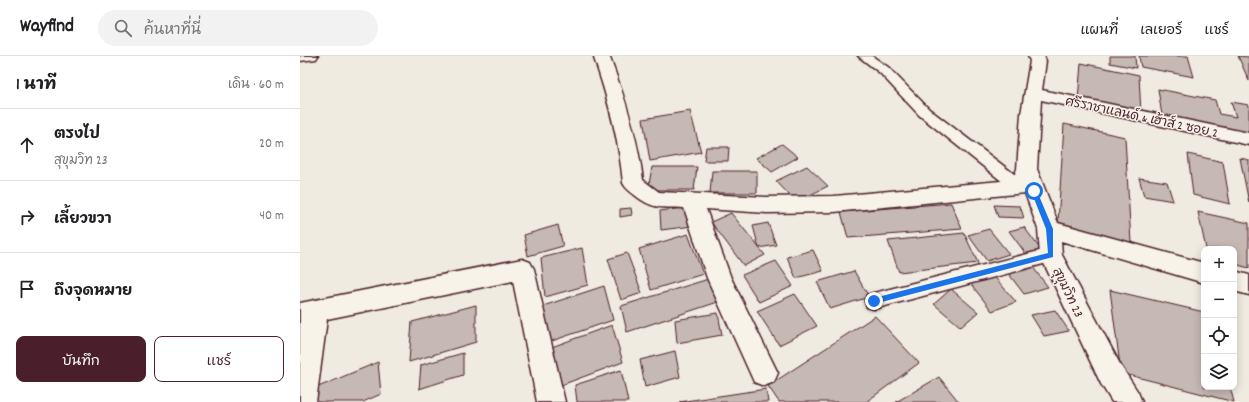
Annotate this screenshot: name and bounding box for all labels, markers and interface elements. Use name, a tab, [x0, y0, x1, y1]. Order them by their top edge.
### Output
search box	[98, 10, 378, 46]
text: Wayfind	[20, 14, 74, 41]
icon: search	[112, 17, 134, 39]
text: ค้นหาที่นี่	[144, 20, 201, 42]
text: แผนที่	[1080, 21, 1118, 41]
text: เลเยอร์	[1140, 21, 1182, 41]
text: แชร์	[1204, 21, 1229, 41]
text: 1 นาที	[16, 74, 56, 98]
text: เดิน · 60 m	[228, 76, 284, 95]
street label: ศรีราชาแลนด์ & เฮ้าส์ 2 ซอย 2	[1063, 91, 1220, 144]
text: ตรงไป	[54, 124, 100, 146]
icon: ahead	[16, 134, 38, 156]
text: 20 m	[259, 135, 284, 154]
text: สุขุมวิท 23	[54, 152, 107, 171]
route start	[1025, 182, 1043, 200]
icon: right	[16, 206, 38, 228]
text: 40 m	[260, 207, 284, 226]
text: เลี้ยวขวา	[54, 209, 112, 231]
map controls	[1201, 246, 1237, 390]
button: +	[1201, 246, 1237, 282]
street label: สุขุมวิท 23	[1046, 265, 1087, 321]
icon: arrive	[16, 278, 38, 300]
text: ถึงจุดหมาย	[54, 281, 132, 303]
button: −	[1201, 282, 1237, 318]
route end	[865, 292, 883, 310]
button: locate	[1201, 318, 1237, 354]
button: บันทึก	[16, 336, 146, 382]
button: แชร์	[154, 336, 284, 382]
button: layers	[1201, 354, 1237, 390]

